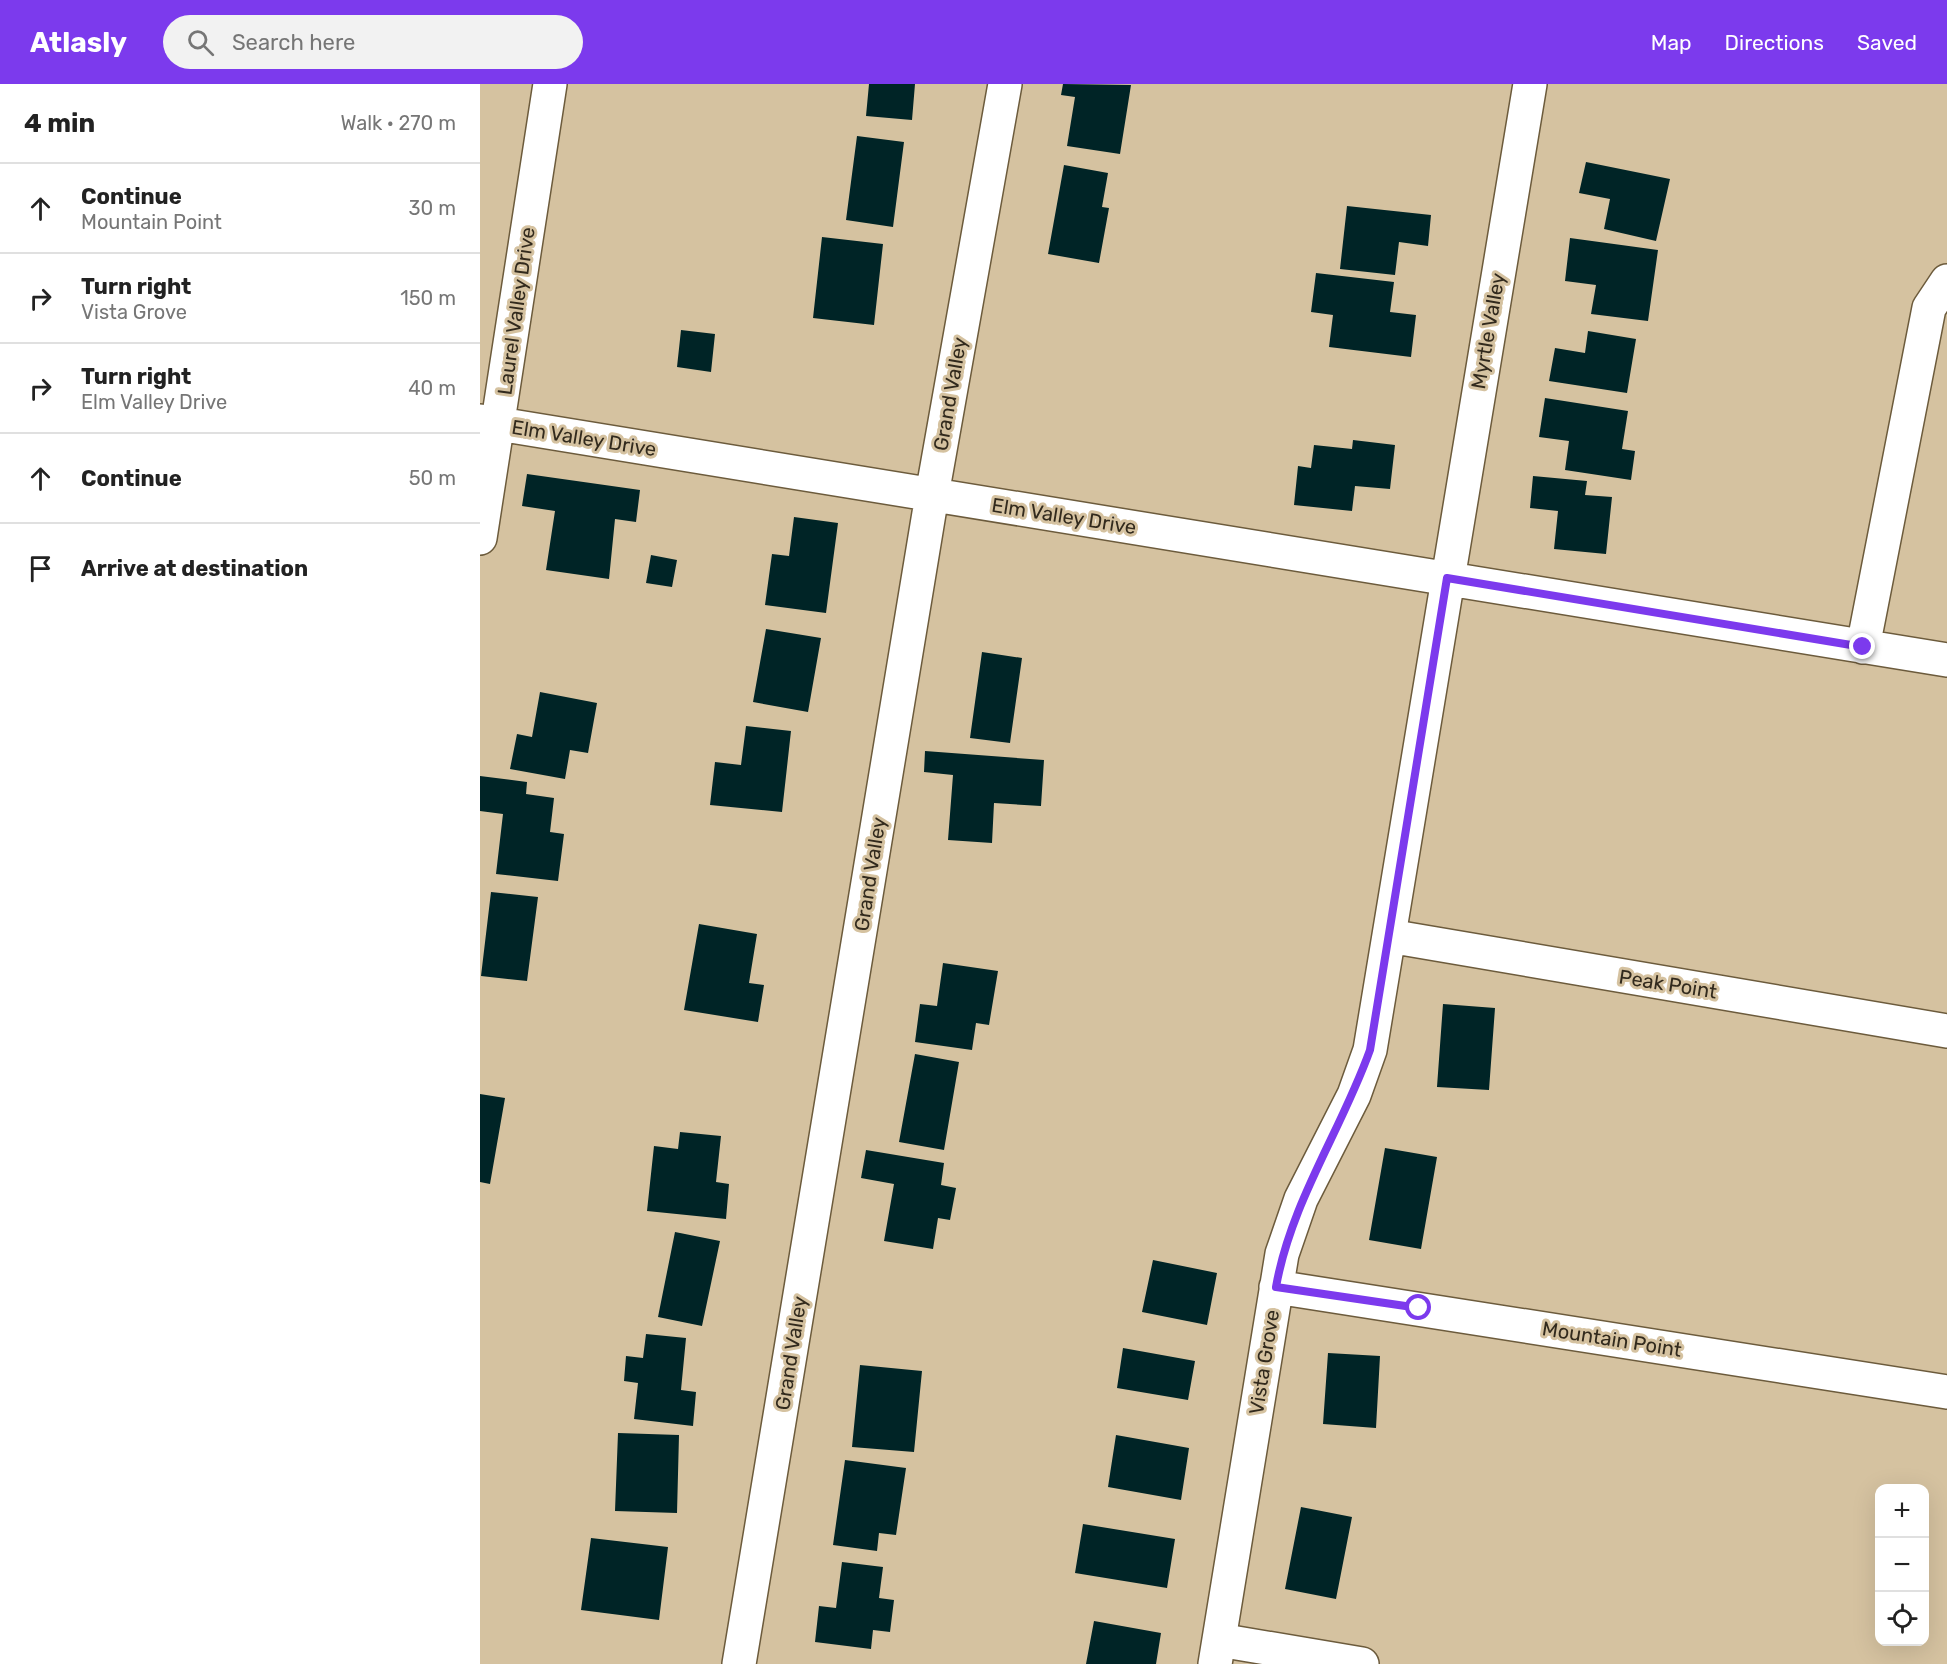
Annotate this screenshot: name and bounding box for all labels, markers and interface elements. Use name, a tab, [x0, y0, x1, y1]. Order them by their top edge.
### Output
search box	[163, 15, 583, 69]
text: Atlasly	[30, 26, 127, 59]
icon: search	[184, 26, 217, 59]
text: Search here	[232, 29, 355, 56]
text: Map	[1651, 30, 1692, 55]
text: Directions	[1725, 30, 1824, 55]
text: Saved	[1857, 30, 1917, 55]
text: 4 min	[24, 108, 95, 139]
text: Walk · 270 m	[341, 111, 456, 135]
text: Continue	[81, 183, 182, 210]
icon: ahead	[24, 192, 57, 225]
text: 30 m	[409, 196, 456, 220]
text: Mountain Point	[81, 210, 222, 234]
street label: Laurel Valley Drive	[492, 226, 540, 396]
street label: Myrtle Valley	[1466, 271, 1510, 391]
text: Turn right	[81, 273, 191, 300]
icon: right	[24, 282, 57, 315]
text: 150 m	[400, 286, 456, 310]
text: Vista Grove	[81, 300, 187, 324]
street label: Grand Valley	[928, 335, 972, 453]
text: Turn right	[81, 363, 191, 390]
icon: right	[24, 372, 57, 405]
text: 40 m	[408, 376, 456, 400]
text: Elm Valley Drive	[81, 390, 227, 414]
street label: Elm Valley Drive	[510, 415, 658, 461]
icon: ahead	[24, 462, 57, 495]
text: Continue	[81, 465, 182, 492]
text: 50 m	[409, 466, 456, 490]
street label: Elm Valley Drive	[990, 493, 1138, 539]
icon: arrive	[24, 552, 57, 585]
text: Arrive at destination	[81, 555, 308, 582]
route end	[1849, 633, 1875, 659]
street label: Grand Valley	[849, 815, 891, 933]
street label: Peak Point	[1617, 964, 1719, 1004]
street label: Grand Valley	[770, 1294, 812, 1412]
route start	[1405, 1294, 1431, 1320]
street label: Vista Grove	[1244, 1308, 1284, 1416]
street label: Mountain Point	[1541, 1316, 1684, 1362]
map controls	[1875, 1484, 1929, 1646]
button: +	[1875, 1484, 1929, 1538]
button: −	[1875, 1538, 1929, 1592]
button: locate	[1875, 1592, 1929, 1646]

